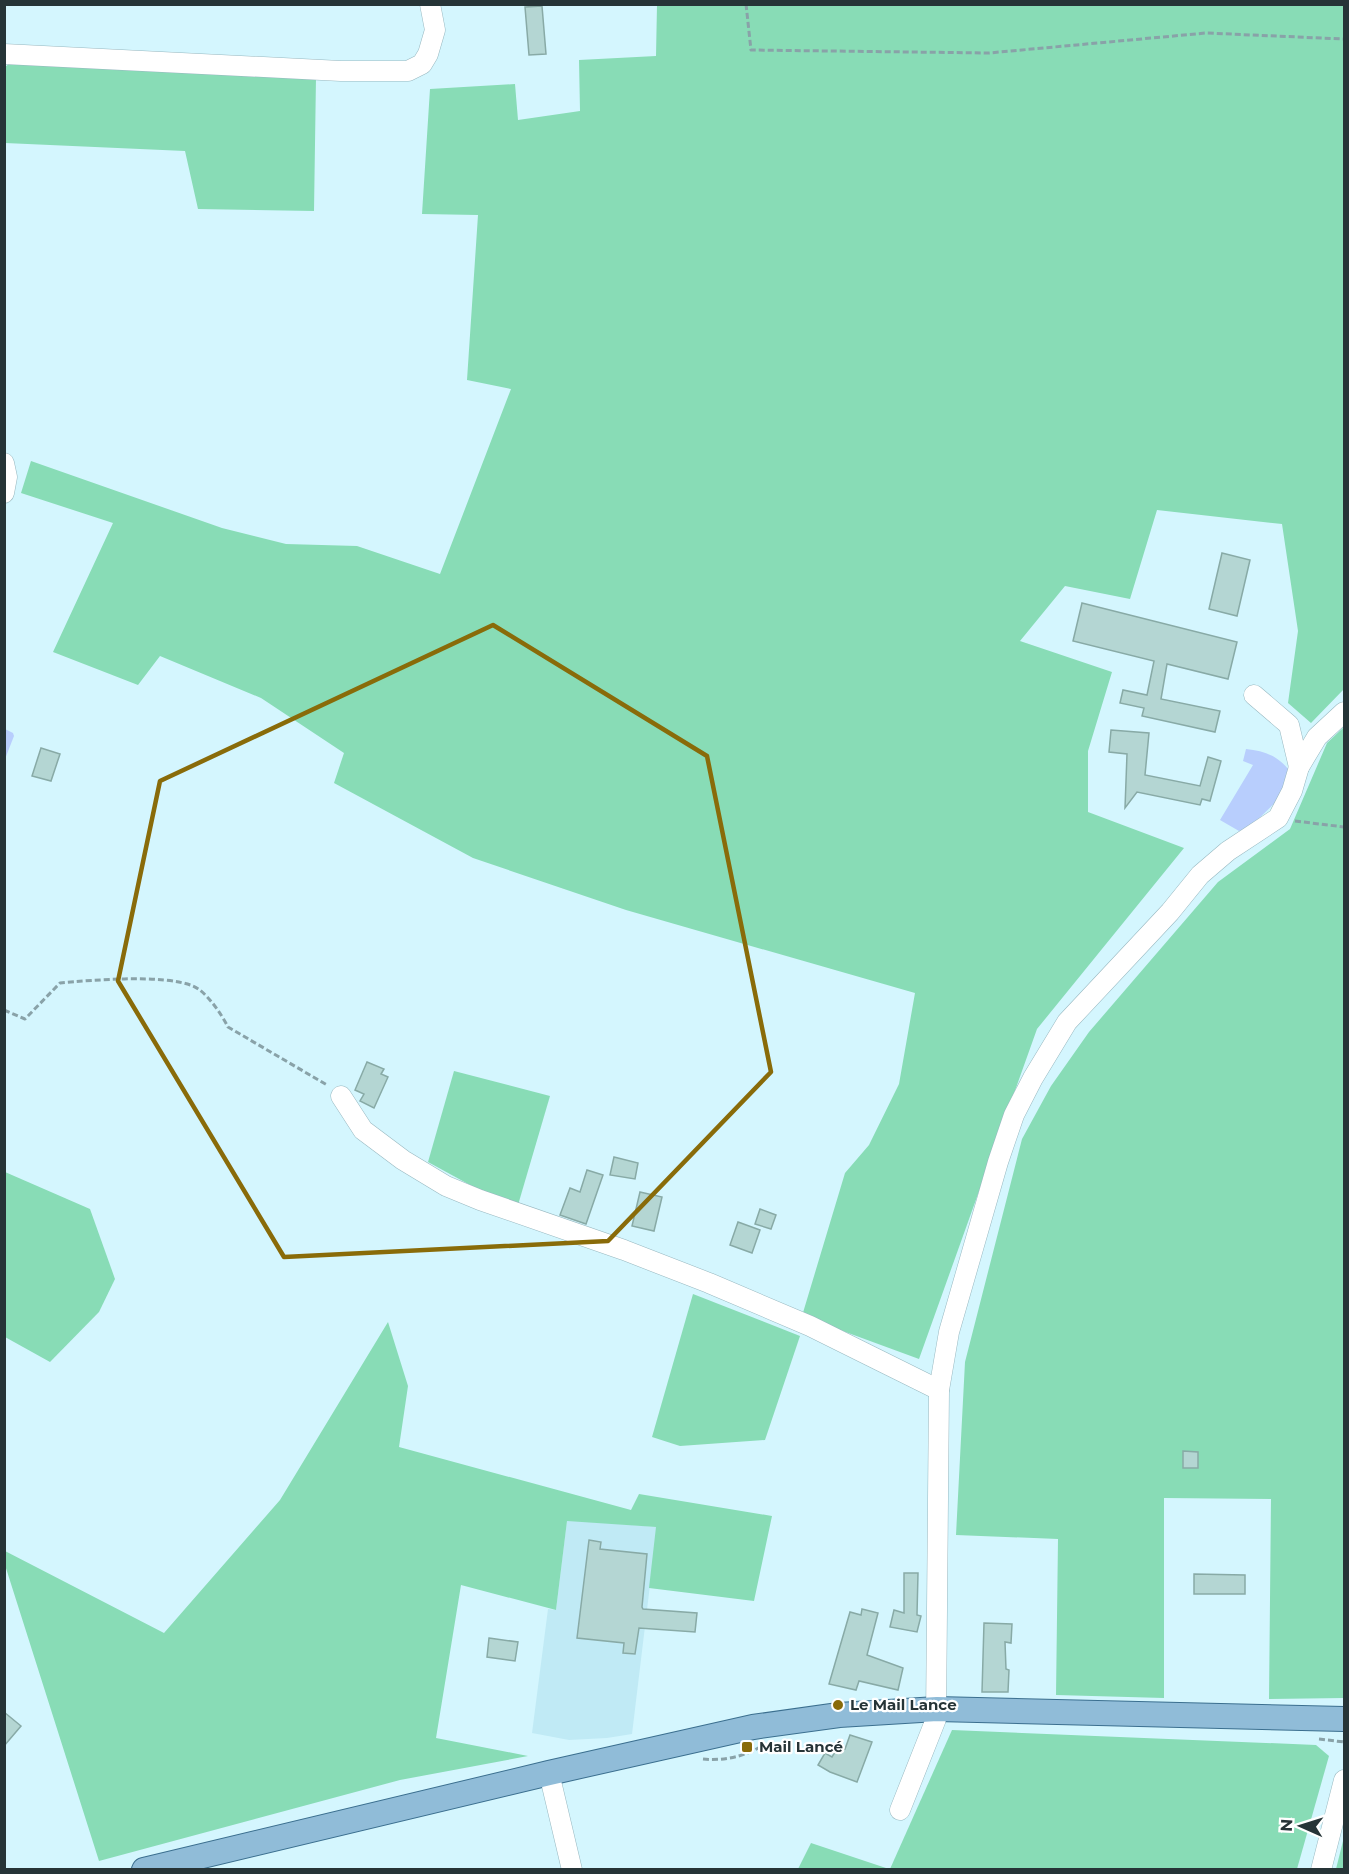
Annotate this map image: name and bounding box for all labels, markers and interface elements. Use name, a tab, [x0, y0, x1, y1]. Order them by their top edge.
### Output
place label: Le Mail Lance	[850, 1695, 957, 1714]
marker: Le Mail Lance	[831, 1698, 845, 1712]
place label: Mail Lancé	[759, 1737, 843, 1756]
marker: Mail Lancé	[740, 1740, 754, 1754]
north arrow	[1271, 1796, 1331, 1856]
text: N	[1277, 1818, 1296, 1832]

